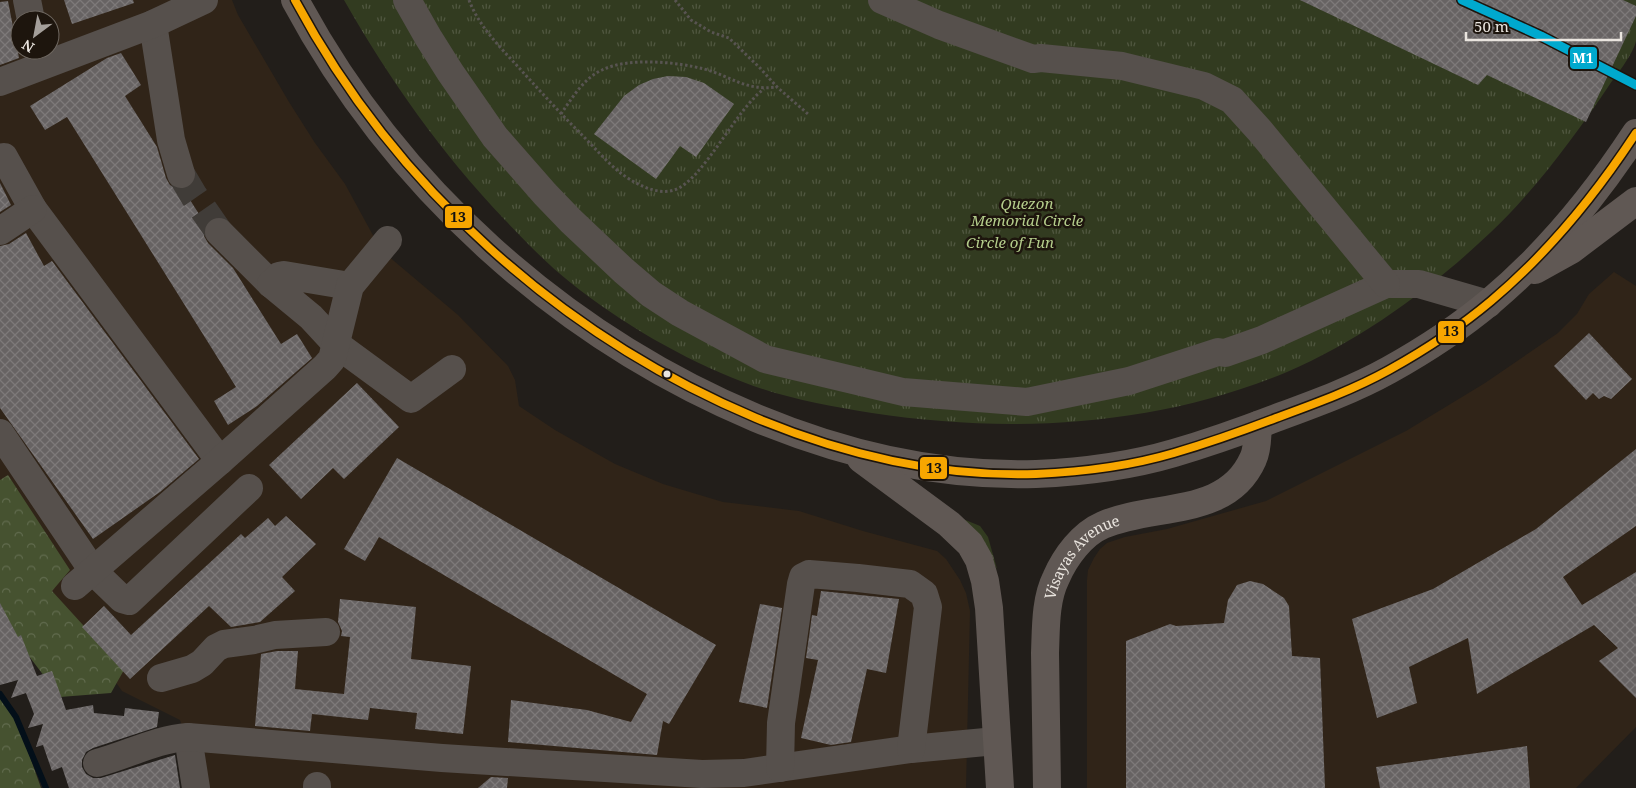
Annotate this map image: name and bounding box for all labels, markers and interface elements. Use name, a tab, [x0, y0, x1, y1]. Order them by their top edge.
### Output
north arrow	[10, 10, 60, 60]
scale bar	[1466, 10, 1621, 42]
text: 50 m	[1474, 16, 1509, 36]
text: N	[18, 35, 38, 57]
line badge: M1	[1569, 46, 1598, 70]
text: M1	[1572, 48, 1594, 67]
park label: Quezon Memorial Circle	[970, 193, 1084, 230]
line badge: 13	[444, 205, 473, 229]
text: 13	[450, 207, 466, 226]
park label: Circle of Fun	[966, 232, 1054, 252]
line badge: 13	[1437, 320, 1465, 344]
text: 13	[1443, 321, 1459, 340]
unlabelled marker	[662, 369, 672, 379]
line badge: 13	[919, 456, 948, 480]
text: 13	[926, 458, 942, 477]
street label: Visayas Avenue	[1039, 510, 1122, 601]

